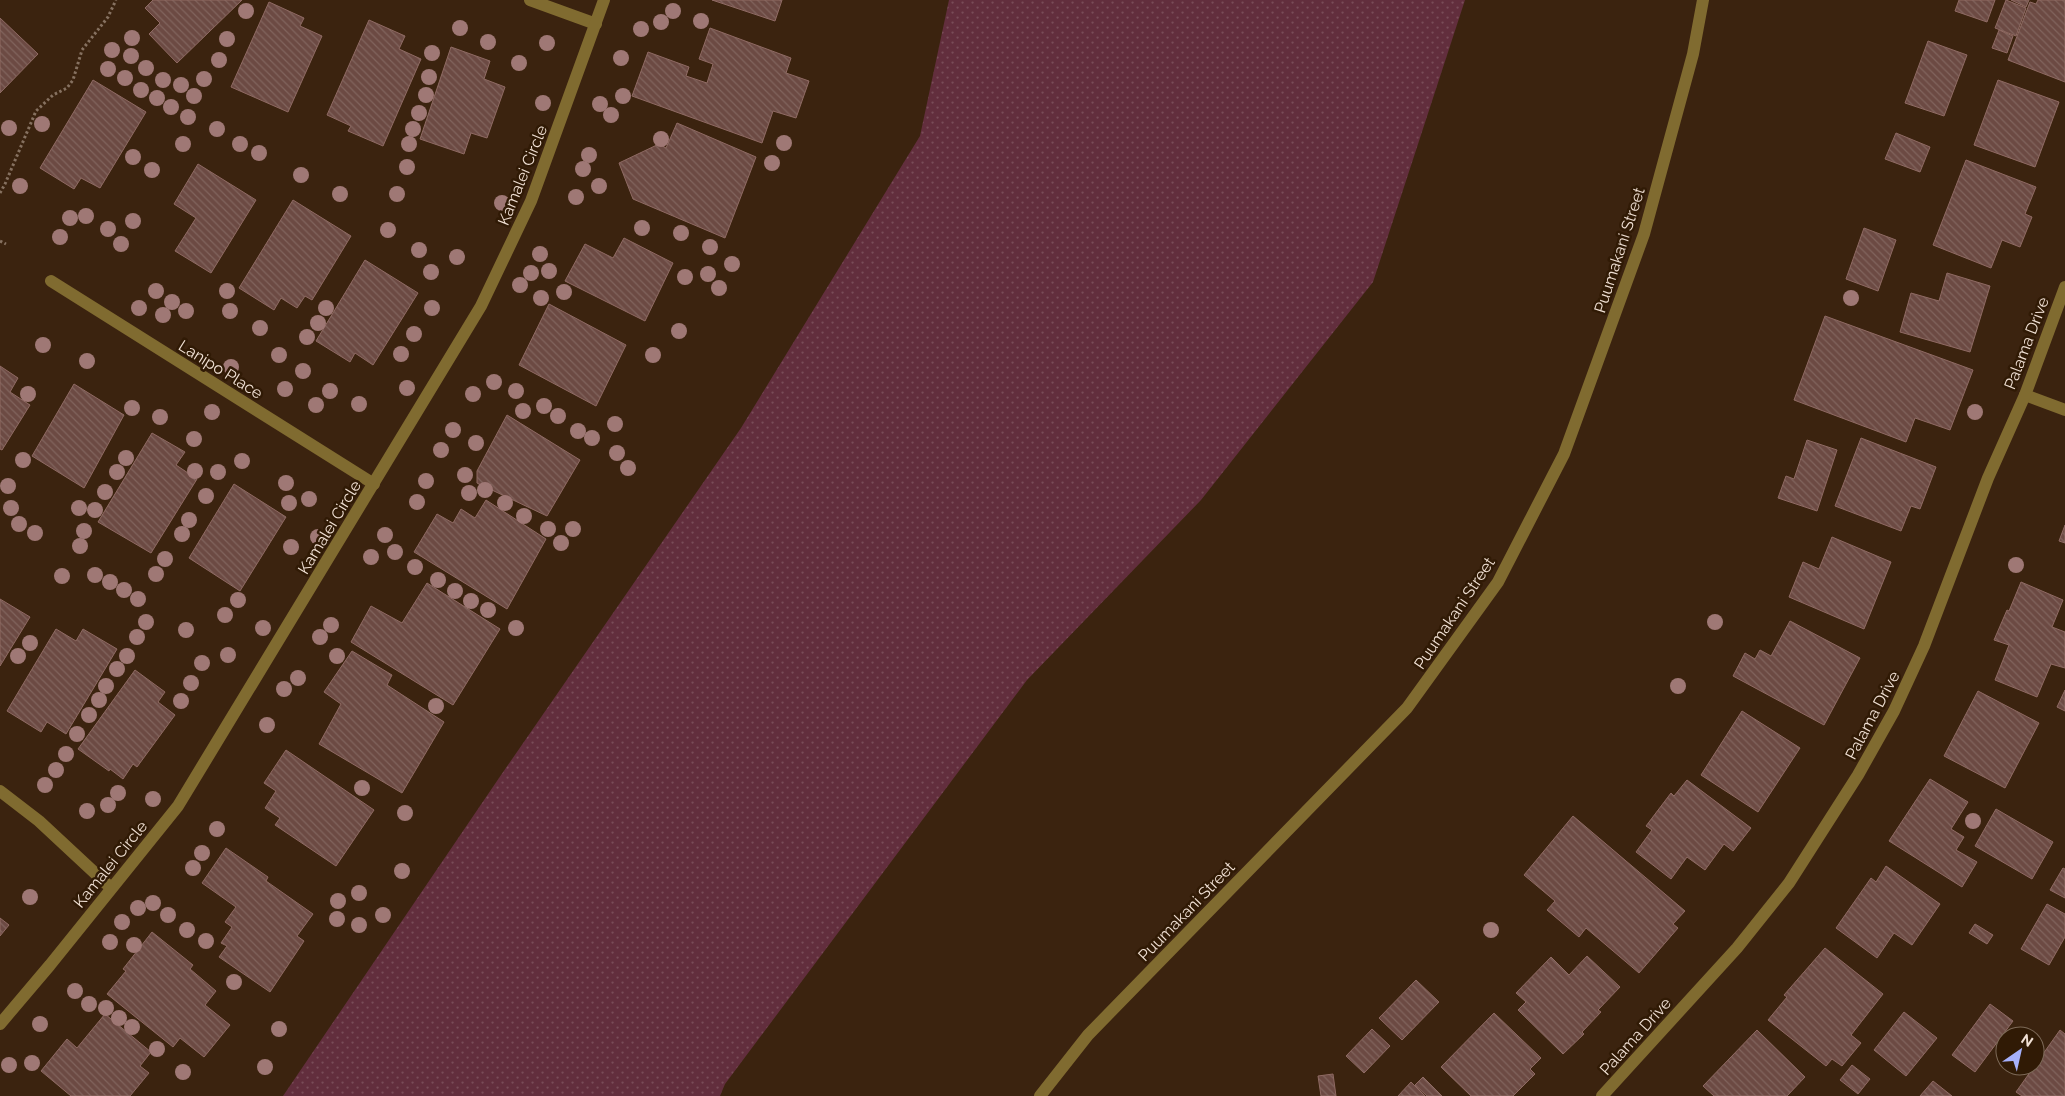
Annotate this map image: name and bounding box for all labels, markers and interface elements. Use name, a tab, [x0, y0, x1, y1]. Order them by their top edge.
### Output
street label: Kamalei Circle	[494, 122, 551, 228]
street label: Puumakani Street	[1590, 184, 1649, 315]
street label: Palama Drive	[2000, 294, 2053, 392]
street label: Lanipo Place	[175, 336, 266, 403]
street label: Kamalei Circle	[294, 477, 365, 578]
street label: Puumakani Street	[1410, 553, 1499, 673]
street label: Palama Drive	[1841, 668, 1904, 763]
street label: Kamalei Circle	[70, 817, 151, 912]
street label: Puumakani Street	[1134, 857, 1239, 965]
street label: Palama Drive	[1596, 994, 1675, 1079]
north arrow	[1995, 1026, 2045, 1076]
text: N	[2018, 1031, 2036, 1050]

